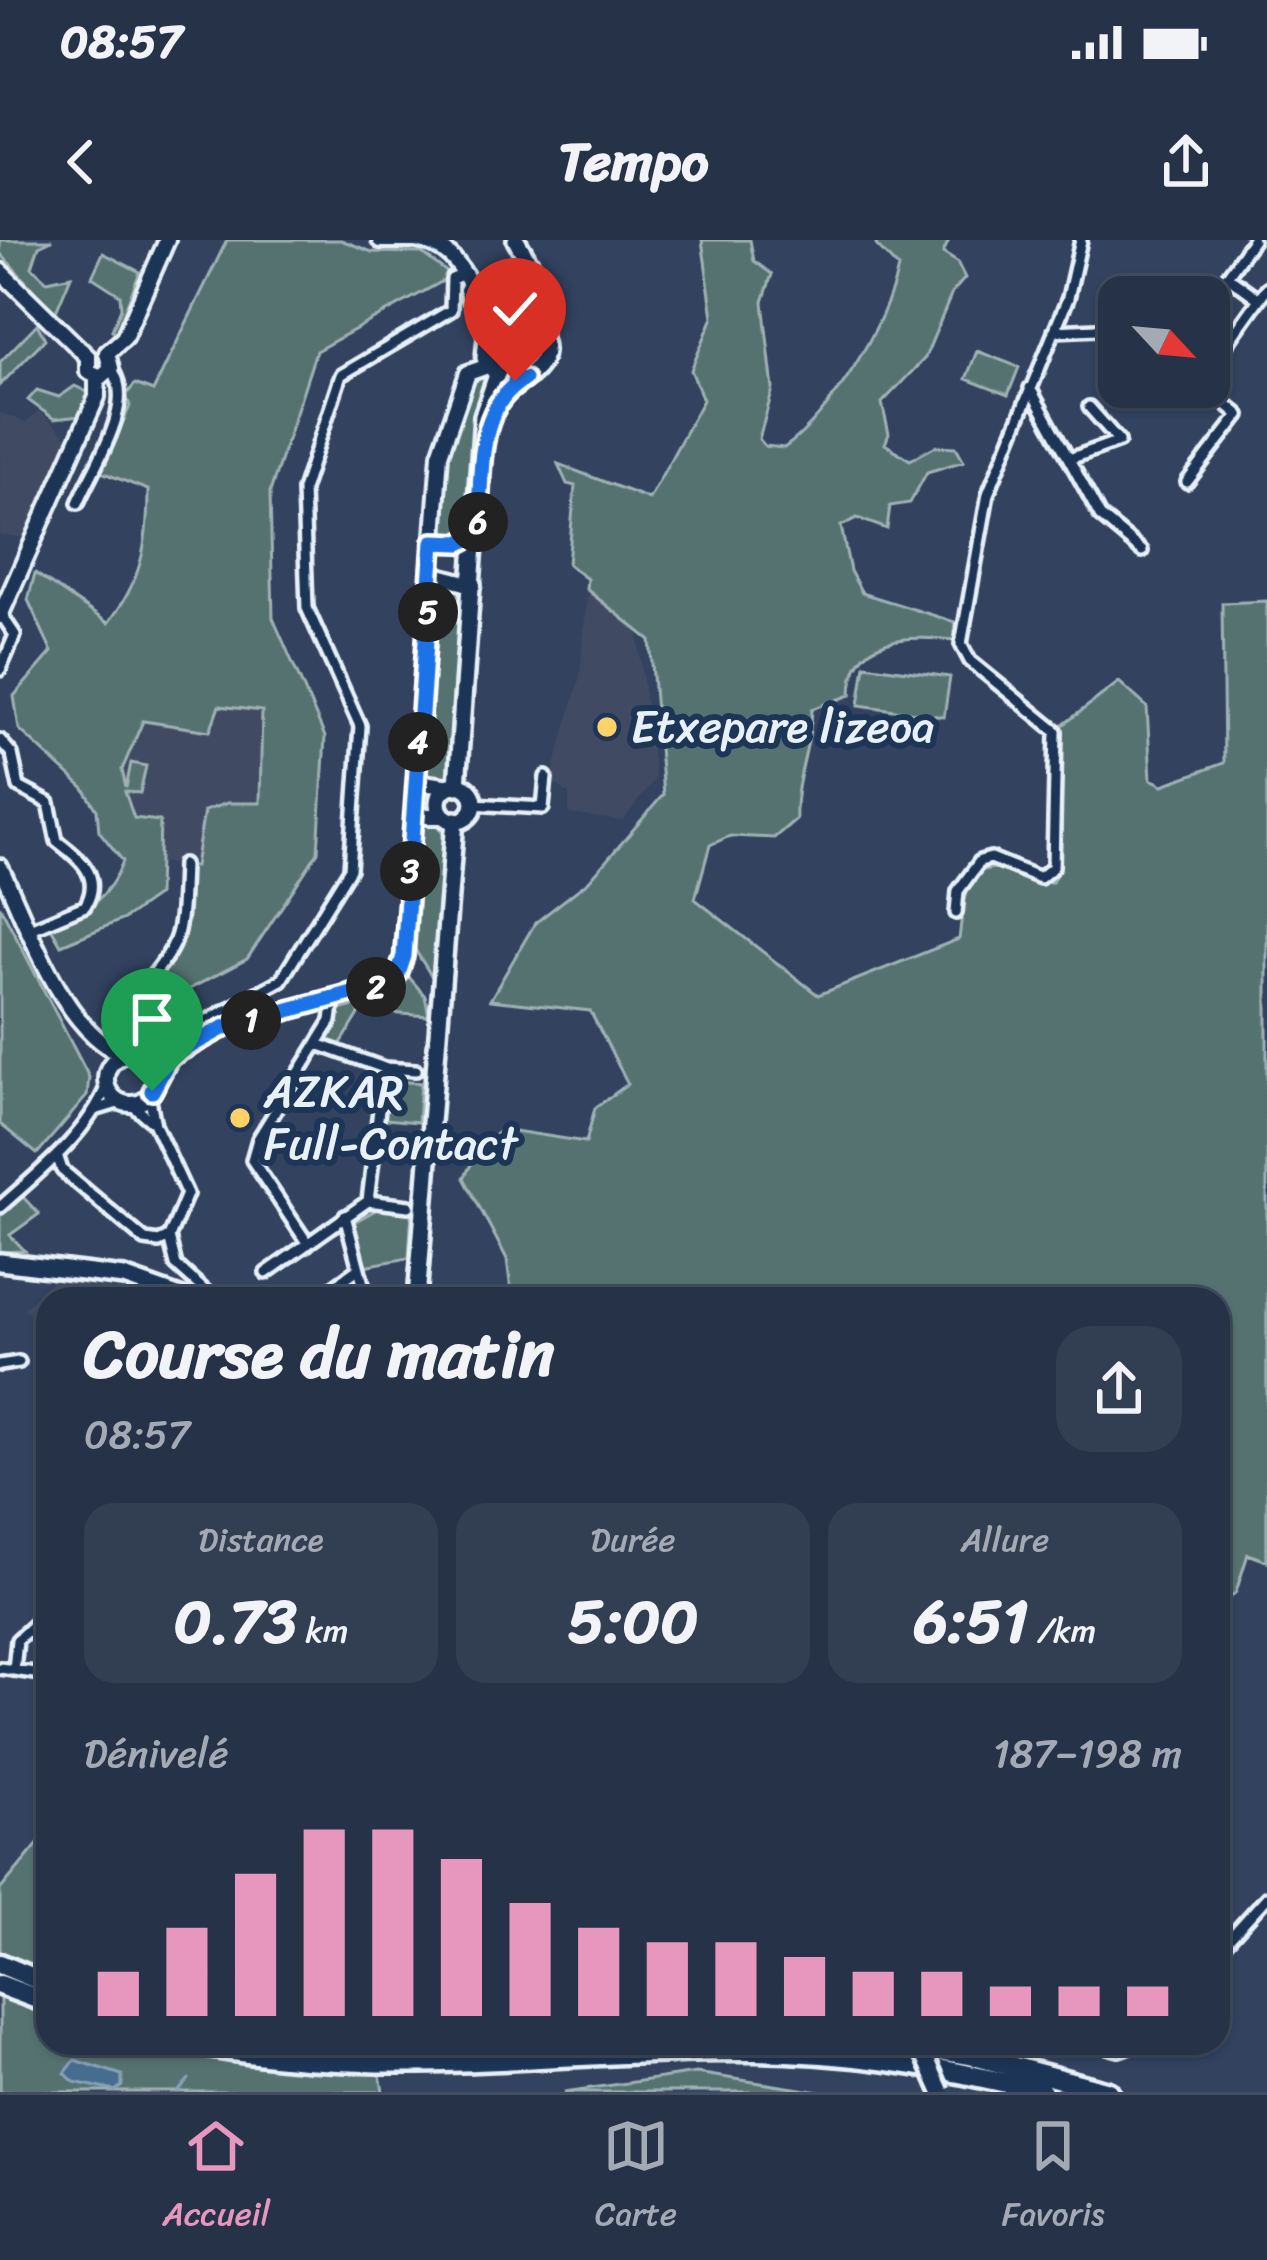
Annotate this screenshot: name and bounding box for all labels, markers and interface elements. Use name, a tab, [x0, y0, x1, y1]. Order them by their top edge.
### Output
text: 08:57	[60, 2, 182, 82]
text: Tempo	[558, 114, 709, 210]
icon: back	[48, 129, 114, 195]
icon: share	[1153, 129, 1219, 195]
pin	[464, 258, 566, 381]
icon: check	[482, 276, 548, 342]
north arrow	[1098, 276, 1230, 408]
map controls	[1098, 276, 1230, 408]
pin: 6	[448, 492, 508, 552]
text: 6	[469, 493, 487, 551]
pin: 5	[398, 582, 458, 642]
text: 5	[418, 583, 438, 641]
place label: Etxepare lizeoa	[631, 687, 935, 767]
pin: 4	[388, 712, 448, 772]
text: 4	[408, 713, 428, 771]
marker: Etxepare lizeoa	[594, 714, 620, 740]
pin: 3	[380, 841, 440, 901]
text: 3	[401, 842, 419, 900]
pin: 2	[346, 957, 406, 1017]
text: 2	[366, 958, 386, 1016]
pin	[101, 968, 203, 1091]
icon: arrive	[119, 986, 185, 1052]
pin: 1	[221, 990, 281, 1050]
text: 1	[244, 991, 258, 1049]
place label: AZKAR Full-Contact	[263, 1052, 519, 1184]
marker: AZKAR Full-Contact	[227, 1105, 253, 1131]
text: Course du matin	[84, 1296, 555, 1413]
button: share	[1056, 1326, 1182, 1452]
text: 08:57	[84, 1400, 190, 1469]
text: Distance	[198, 1511, 324, 1569]
text: Durée	[591, 1511, 675, 1569]
text: Allure	[961, 1511, 1049, 1569]
text: 0.73	[174, 1569, 297, 1675]
text: 5:00	[568, 1569, 698, 1675]
text: 6:51	[914, 1569, 1028, 1675]
text: km	[297, 1602, 348, 1660]
text: /km	[1028, 1602, 1096, 1660]
text: Dénivelé	[84, 1719, 229, 1788]
text: 187–198 m	[993, 1719, 1182, 1788]
tab: Accueil	[162, 2113, 270, 2243]
tab: Carte	[595, 2113, 677, 2243]
tab: Favoris	[1002, 2113, 1105, 2243]

